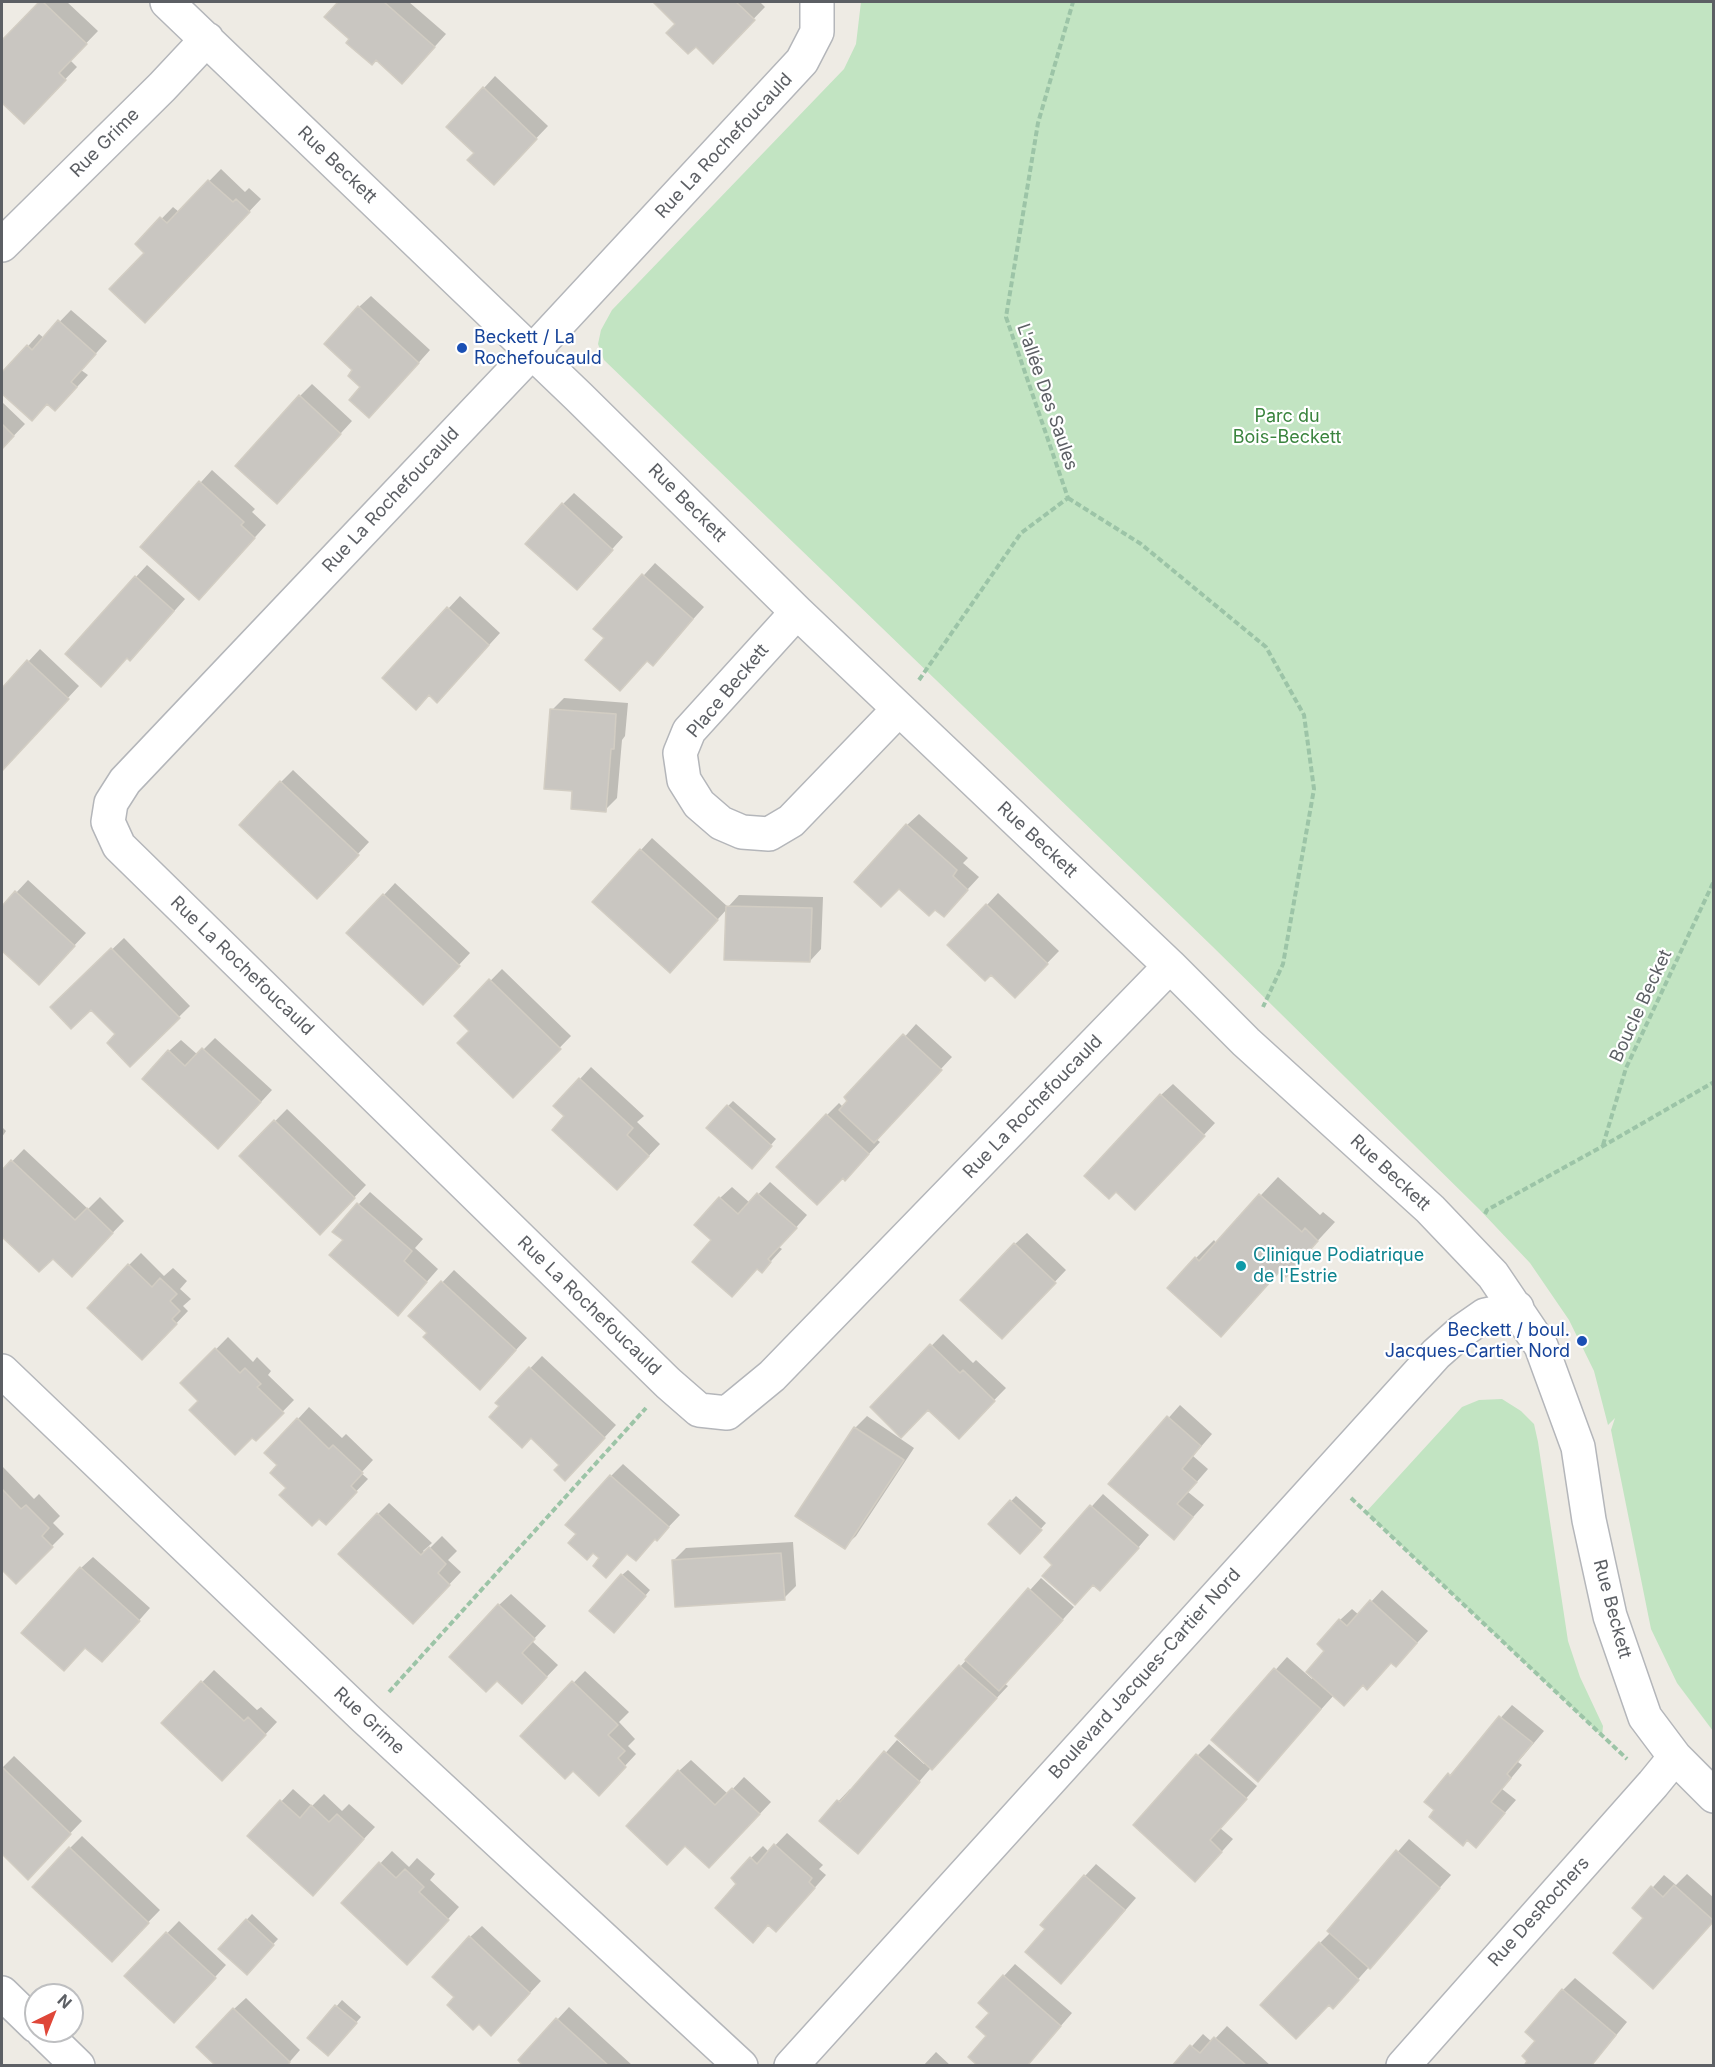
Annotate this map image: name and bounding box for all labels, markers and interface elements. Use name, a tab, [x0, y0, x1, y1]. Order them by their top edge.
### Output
street label: Rue La Rochefoucauld	[651, 69, 797, 223]
street label: Rue Grime	[66, 104, 144, 182]
street label: Rue Beckett	[293, 122, 381, 208]
street label: L'allée Des Saules	[1012, 321, 1082, 473]
place label: Beckett / La Rochefoucauld	[474, 327, 602, 370]
marker: Beckett / La Rochefoucauld	[455, 341, 469, 355]
park label: Parc du Bois-Beckett	[1233, 406, 1341, 448]
street label: Rue La Rochefoucauld	[318, 423, 464, 577]
street label: Rue Beckett	[643, 459, 731, 547]
street label: Place Beckett	[683, 640, 773, 742]
street label: Rue Beckett	[992, 797, 1082, 883]
street label: Rue La Rochefoucauld	[166, 892, 318, 1040]
street label: Boucle Becket	[1605, 946, 1677, 1066]
street label: Rue La Rochefoucauld	[959, 1031, 1107, 1183]
street label: Rue Beckett	[1345, 1130, 1435, 1216]
street label: Rue La Rochefoucauld	[513, 1232, 665, 1380]
place label: Clinique Podiatrique de l'Estrie	[1253, 1245, 1424, 1288]
marker: Clinique Podiatrique de l'Estrie	[1234, 1259, 1248, 1273]
place label: Beckett / boul. Jacques-Cartier Nord	[1385, 1320, 1570, 1362]
marker: Beckett / boul. Jacques-Cartier Nord	[1575, 1334, 1589, 1348]
street label: Rue Beckett	[1588, 1557, 1636, 1661]
street label: Boulevard Jacques-Cartier Nord	[1045, 1564, 1245, 1784]
street label: Rue Grime	[329, 1683, 409, 1759]
street label: Rue DesRochers	[1484, 1853, 1594, 1971]
north arrow	[24, 1983, 84, 2043]
text: N	[54, 1990, 76, 2013]

